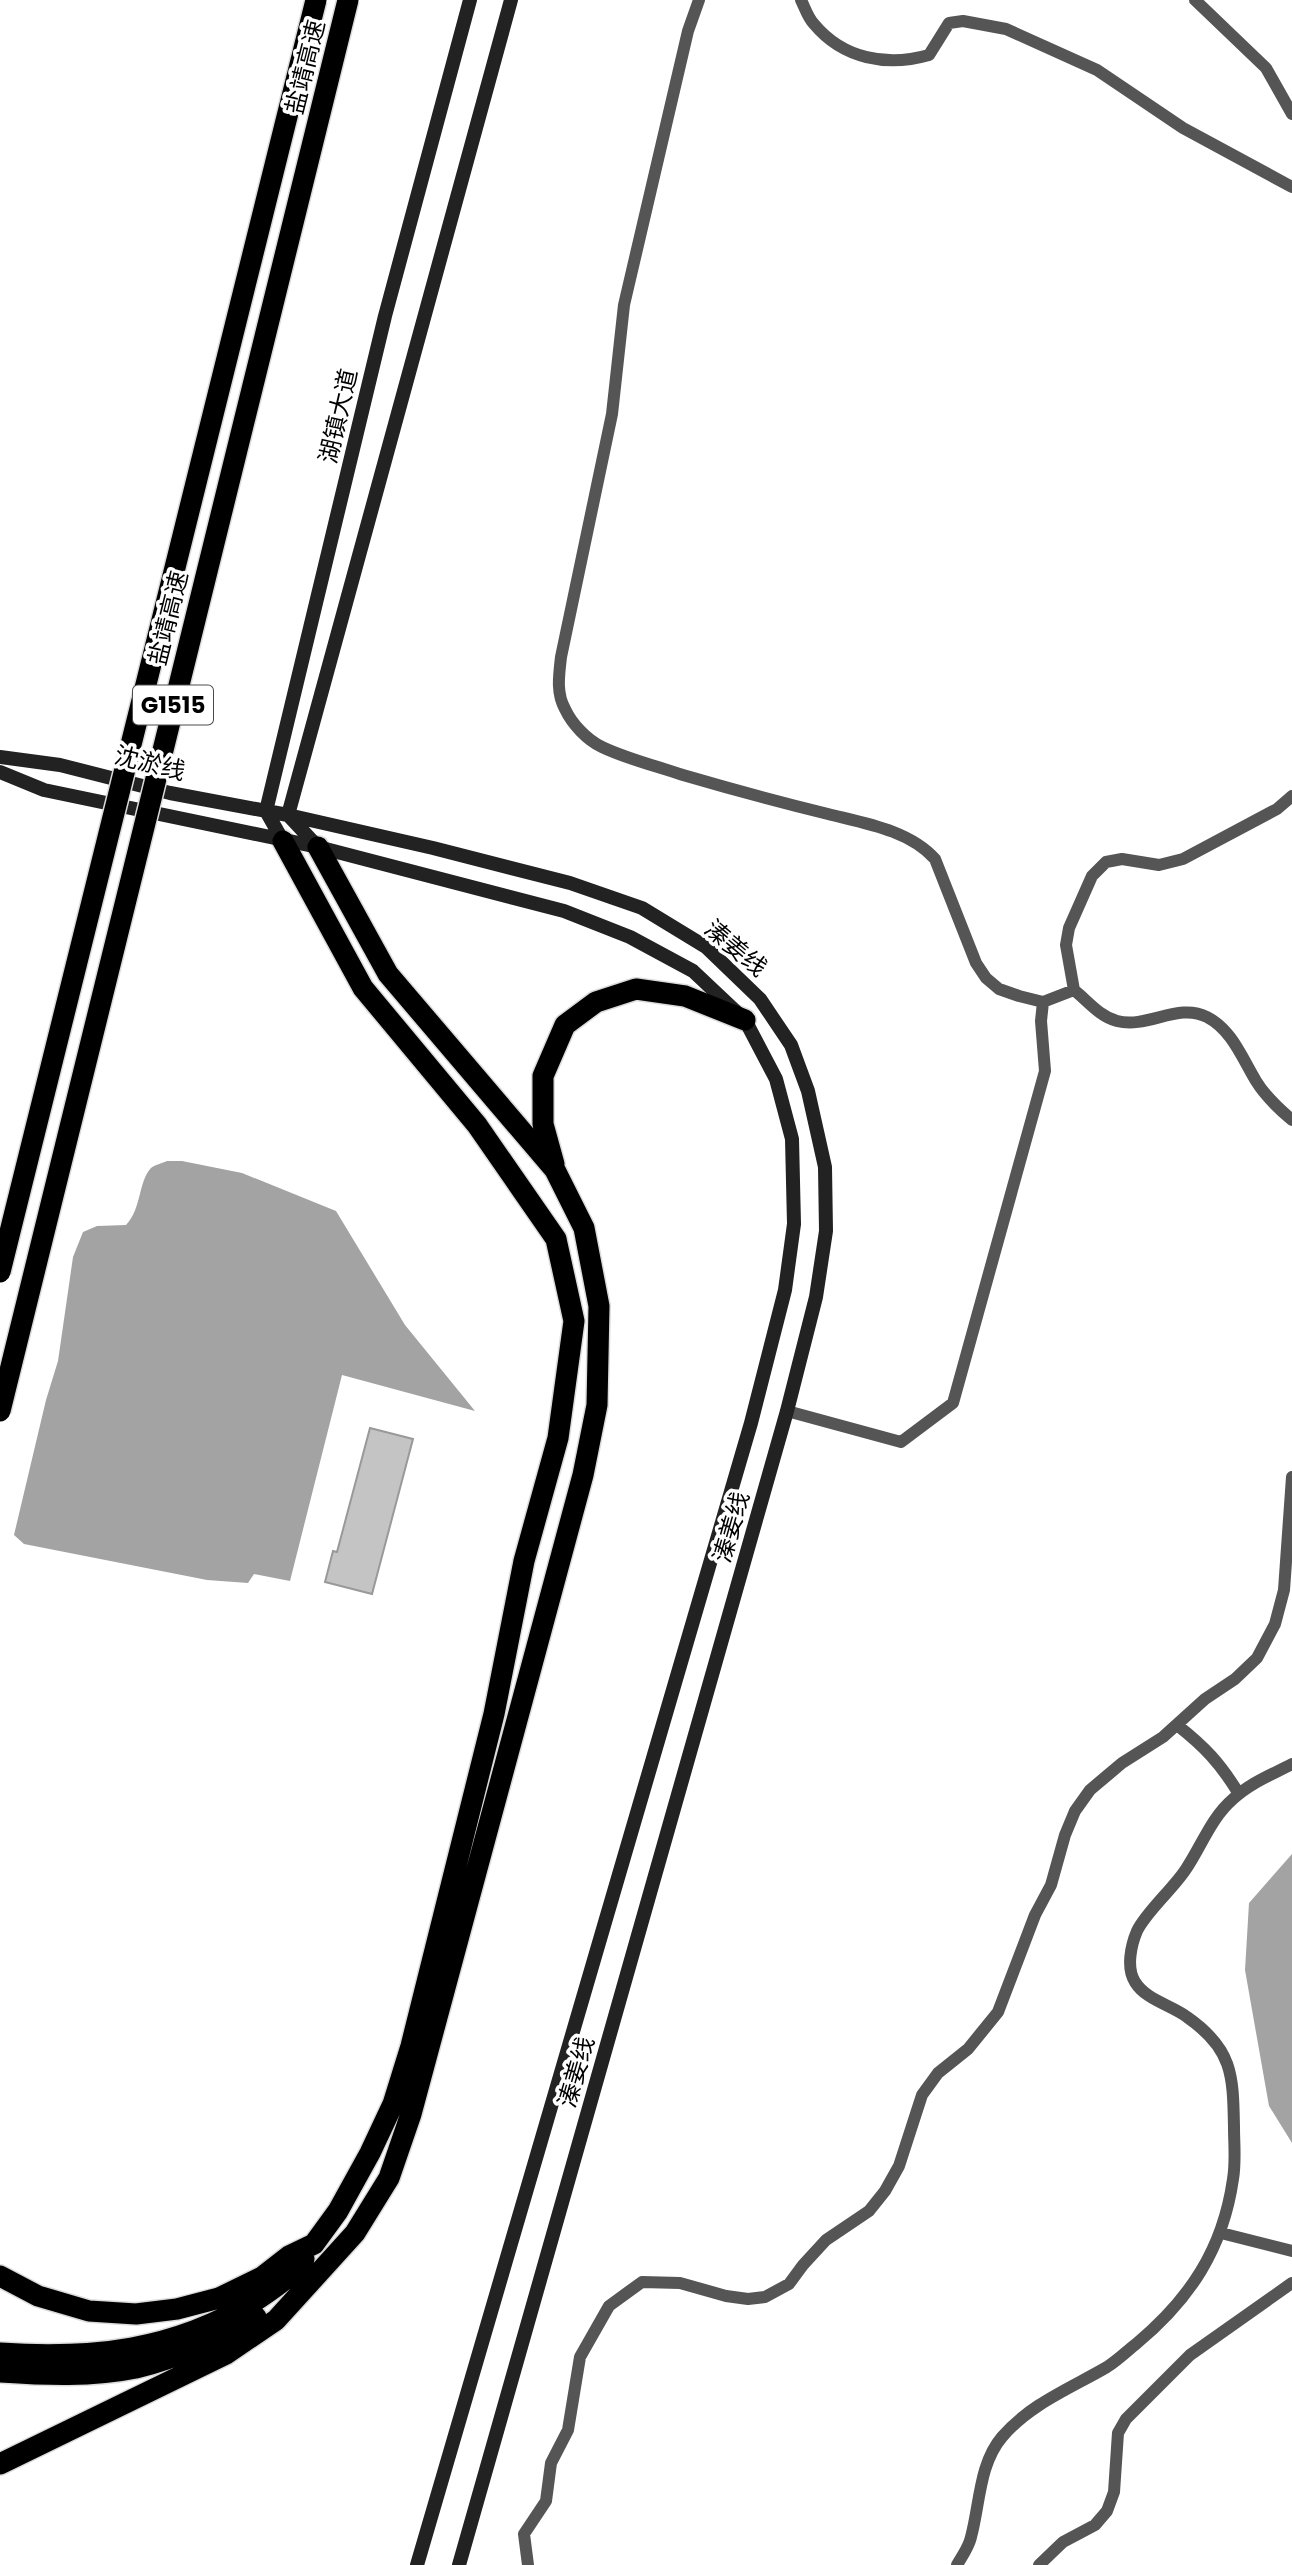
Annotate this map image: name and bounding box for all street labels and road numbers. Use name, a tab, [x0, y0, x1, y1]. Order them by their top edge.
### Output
street label: 盐靖高速	[277, 16, 333, 118]
street label: 湖镇大道	[311, 366, 365, 466]
street label: 盐靖高速	[140, 567, 196, 669]
road number: G1515	[133, 685, 213, 724]
street label: 沈淤线	[111, 738, 189, 788]
street label: 溱姜线	[698, 912, 774, 984]
street label: 溱姜线	[705, 1488, 757, 1566]
street label: 溱姜线	[550, 2033, 602, 2111]

